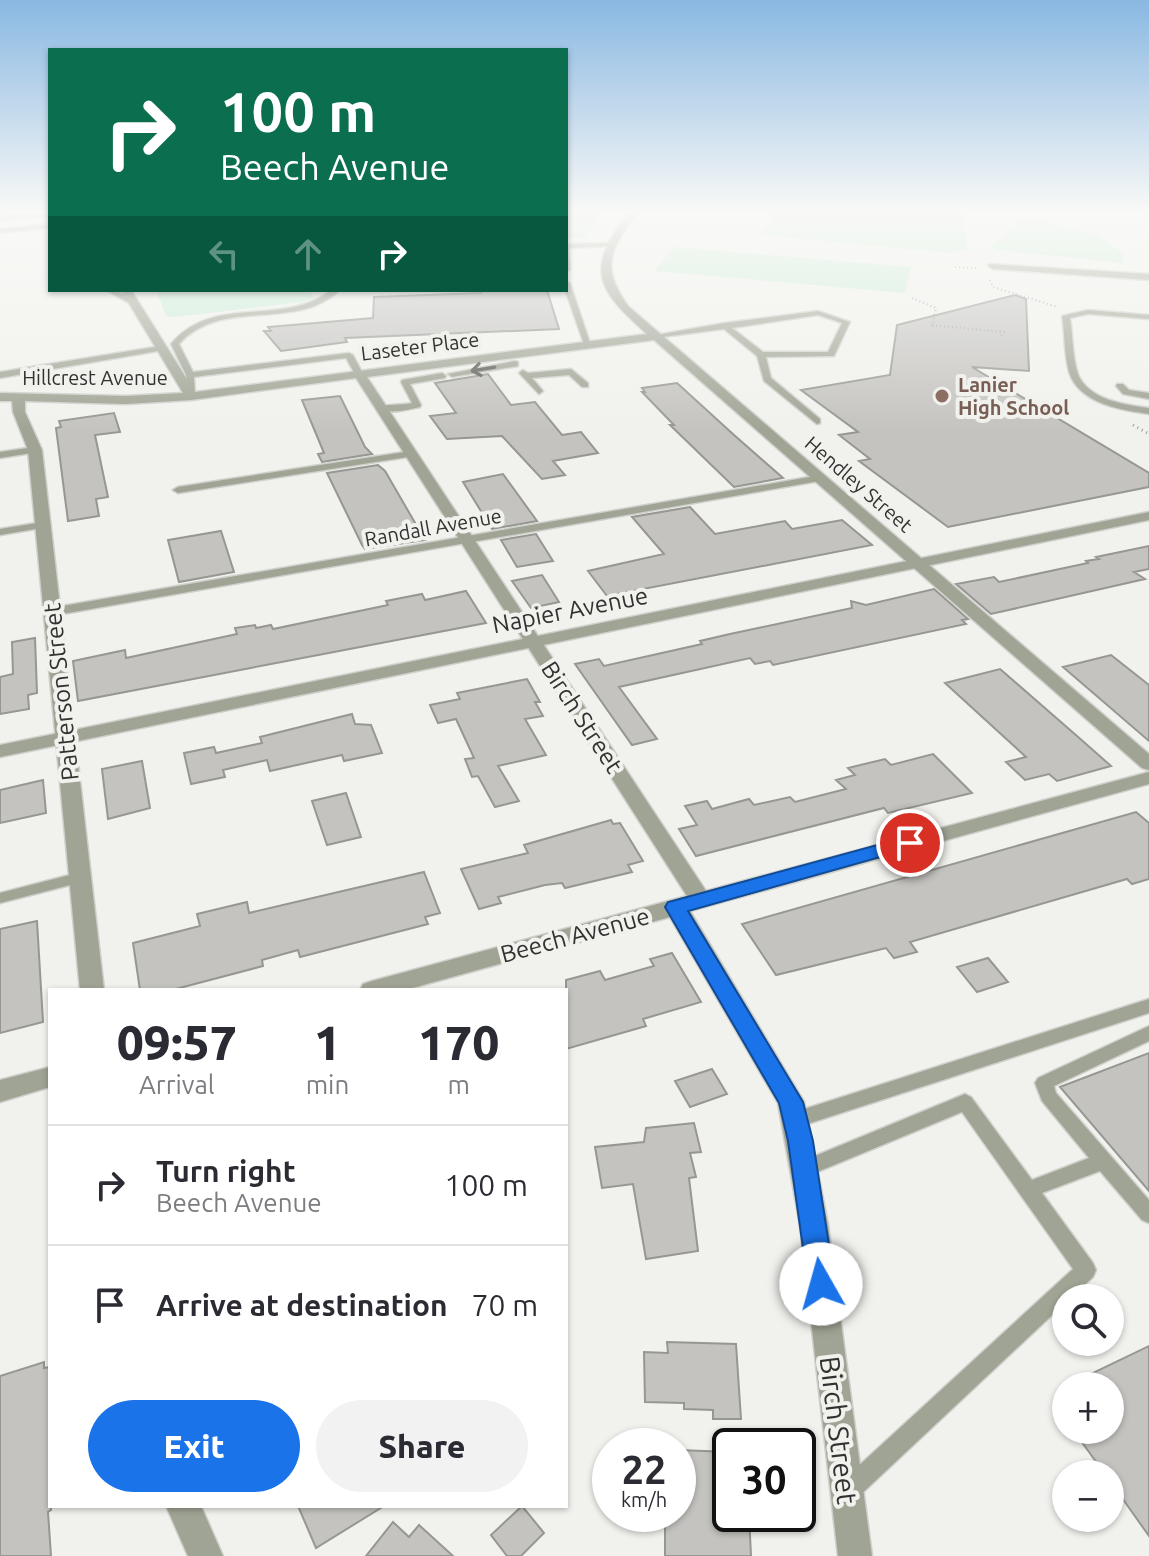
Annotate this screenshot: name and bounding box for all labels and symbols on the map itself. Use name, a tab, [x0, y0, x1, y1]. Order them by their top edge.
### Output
street label: Laseter Place	[360, 327, 480, 365]
one-way arrow	[471, 362, 496, 377]
street label: Hillcrest Avenue	[22, 366, 168, 389]
place label: Lanier High School	[958, 373, 1069, 419]
marker: Lanier High School	[933, 387, 951, 405]
street label: Hendley Street	[801, 431, 917, 537]
street label: Randall Avenue	[363, 504, 503, 550]
street label: Napier Avenue	[490, 582, 650, 638]
street label: Patterson Street	[38, 601, 84, 782]
street label: Birch Street	[536, 656, 628, 778]
pin	[876, 809, 944, 877]
street label: Beech Avenue	[498, 902, 652, 968]
position arrow	[779, 1242, 863, 1326]
street label: Birch Street	[815, 1354, 863, 1506]
speed limit sign: 30	[712, 1428, 816, 1532]

